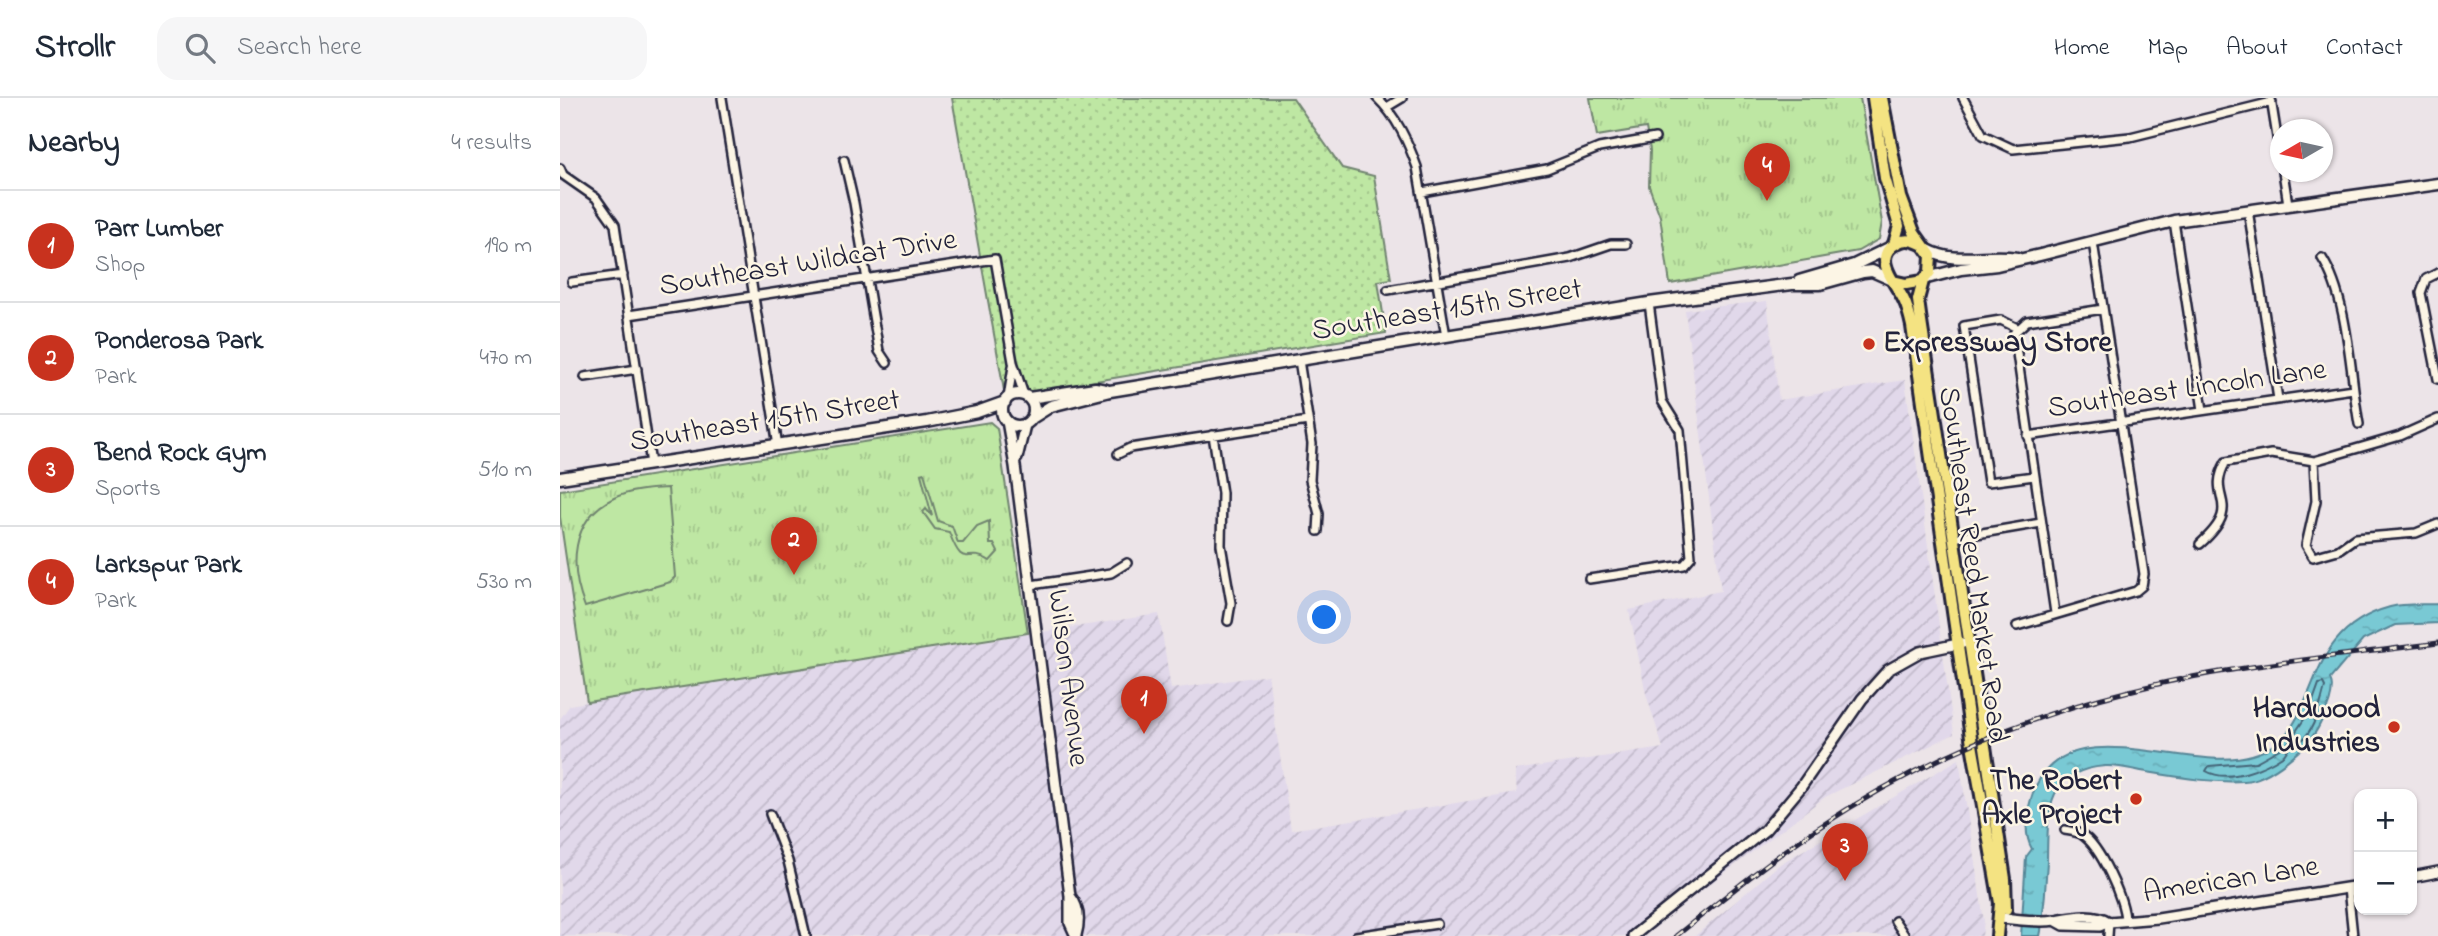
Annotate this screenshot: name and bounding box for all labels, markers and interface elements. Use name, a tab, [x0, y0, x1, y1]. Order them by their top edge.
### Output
search box	[157, 17, 647, 80]
text: Strollr	[35, 24, 115, 72]
icon: search	[181, 29, 219, 67]
text: Search here	[237, 29, 362, 67]
text: Home	[2054, 31, 2110, 66]
text: Map	[2148, 31, 2188, 66]
text: About	[2226, 31, 2288, 66]
text: Contact	[2326, 31, 2403, 66]
north arrow	[2270, 119, 2333, 182]
text: Nearby	[28, 122, 120, 166]
text: 4 results	[451, 127, 532, 160]
pin: 4	[1744, 143, 1790, 201]
text: Parr Lumber	[95, 211, 223, 249]
street label: Southeast Wildcat Drive	[656, 219, 960, 309]
text: 1	[47, 230, 55, 263]
text: 190 m	[484, 230, 532, 263]
text: Shop	[95, 249, 145, 282]
street label: Southeast 15th Street	[1309, 268, 1585, 354]
place label: Expressway Store	[1883, 322, 2114, 366]
text: Ponderosa Park	[95, 323, 263, 361]
marker: Expressway Store	[1861, 336, 1877, 352]
text: 2	[45, 342, 57, 375]
text: 470 m	[480, 342, 532, 375]
street label: Southeast Lincoln Lane	[2045, 349, 2330, 431]
text: Park	[95, 361, 137, 394]
street label: Southeast 15th Street	[627, 379, 903, 465]
street label: Southeast Reed Market Road	[1925, 384, 2019, 746]
text: Bend Rock Gym	[95, 435, 266, 473]
text: 3	[46, 454, 56, 487]
text: 510 m	[478, 454, 532, 487]
text: Sports	[95, 473, 161, 506]
pin: 2	[771, 517, 817, 575]
text: Larkspur Park	[95, 547, 242, 585]
text: 4	[46, 566, 56, 599]
text: 530 m	[476, 566, 532, 599]
text: Park	[95, 585, 137, 618]
street label: Wilson Avenue	[1034, 587, 1100, 770]
your location	[1307, 600, 1341, 634]
pin: 1	[1121, 676, 1167, 734]
place label: Hardwood Industries	[2253, 688, 2380, 766]
marker: Hardwood Industries	[2386, 719, 2402, 735]
place label: The Robert Axle Project	[1981, 760, 2123, 838]
map controls	[2354, 789, 2417, 915]
button: +	[2354, 789, 2417, 852]
marker: The Robert Axle Project	[2128, 791, 2144, 807]
pin: 3	[1822, 823, 1868, 881]
street label: American Lane	[2140, 845, 2323, 917]
button: −	[2354, 852, 2417, 915]

